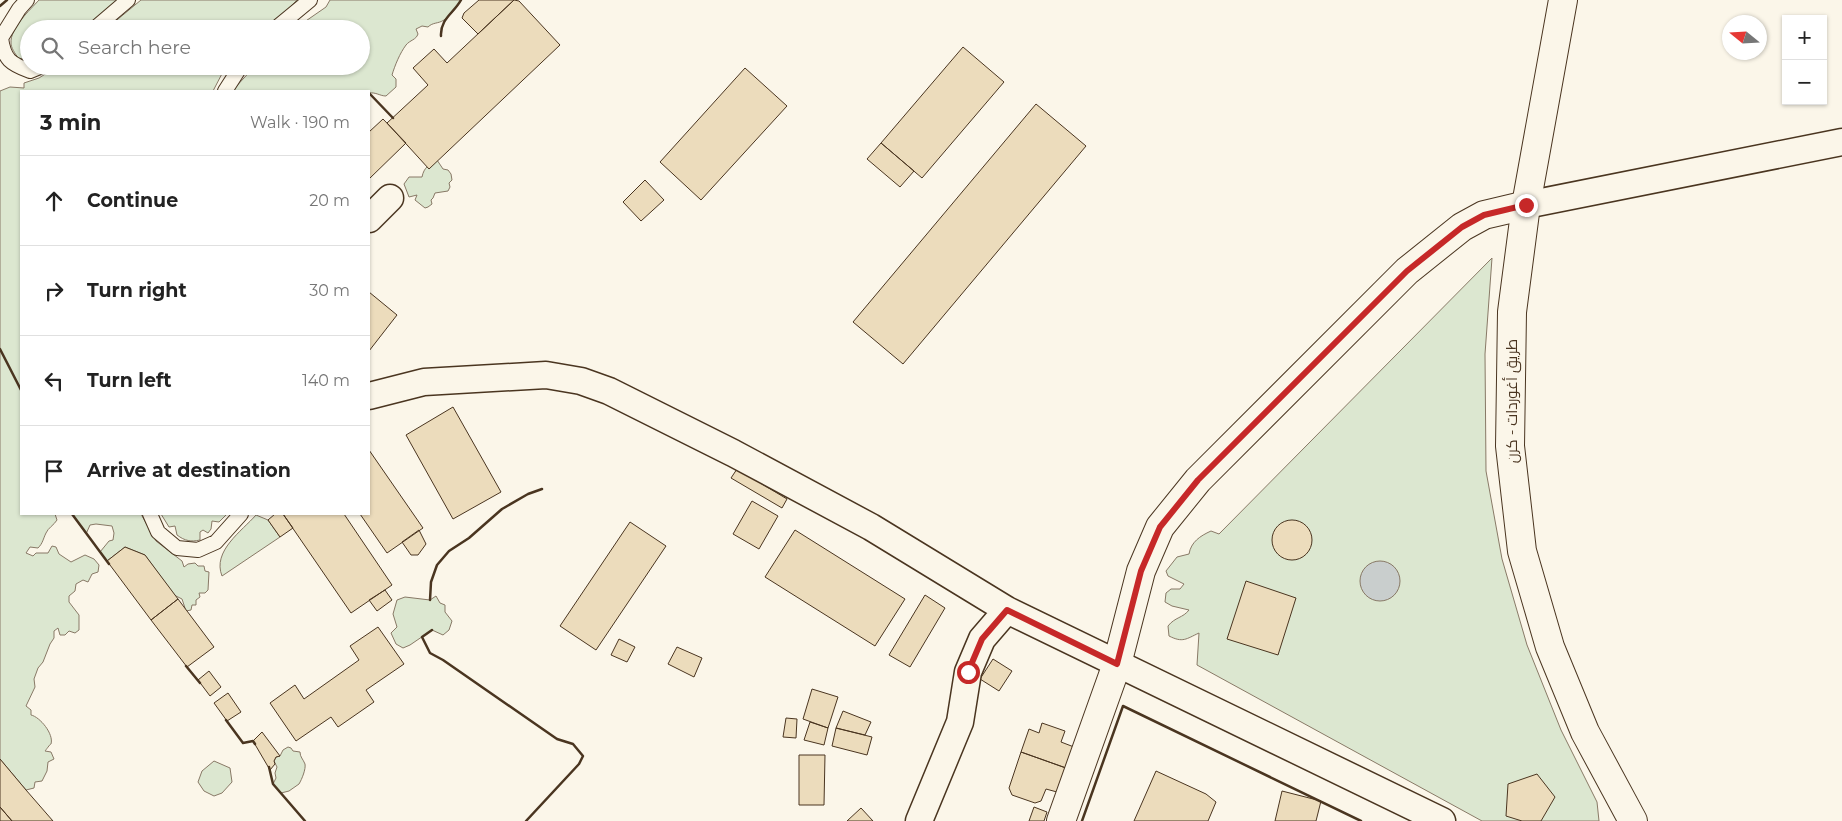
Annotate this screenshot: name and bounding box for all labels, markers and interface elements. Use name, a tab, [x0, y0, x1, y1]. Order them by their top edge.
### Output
north arrow	[1722, 15, 1767, 60]
map controls	[1782, 15, 1827, 105]
button: +	[1782, 15, 1827, 60]
search box	[20, 20, 370, 75]
icon: search	[38, 34, 66, 62]
text: Search here	[78, 36, 191, 59]
button: −	[1782, 60, 1827, 105]
text: 3 min	[40, 110, 101, 135]
text: Walk · 190 m	[250, 113, 350, 132]
icon: ahead	[40, 187, 68, 215]
text: Continue	[87, 189, 178, 212]
text: 20 m	[309, 191, 350, 210]
route end	[1515, 194, 1538, 217]
icon: right	[40, 277, 68, 305]
text: Turn right	[87, 279, 187, 302]
text: 30 m	[309, 281, 350, 300]
street label: طريق أغوردات - كرن	[1502, 339, 1522, 463]
icon: left	[40, 367, 68, 395]
text: Turn left	[87, 369, 172, 392]
text: 140 m	[302, 371, 350, 390]
icon: arrive	[40, 457, 68, 485]
text: Arrive at destination	[87, 459, 291, 482]
route start	[957, 661, 980, 684]

